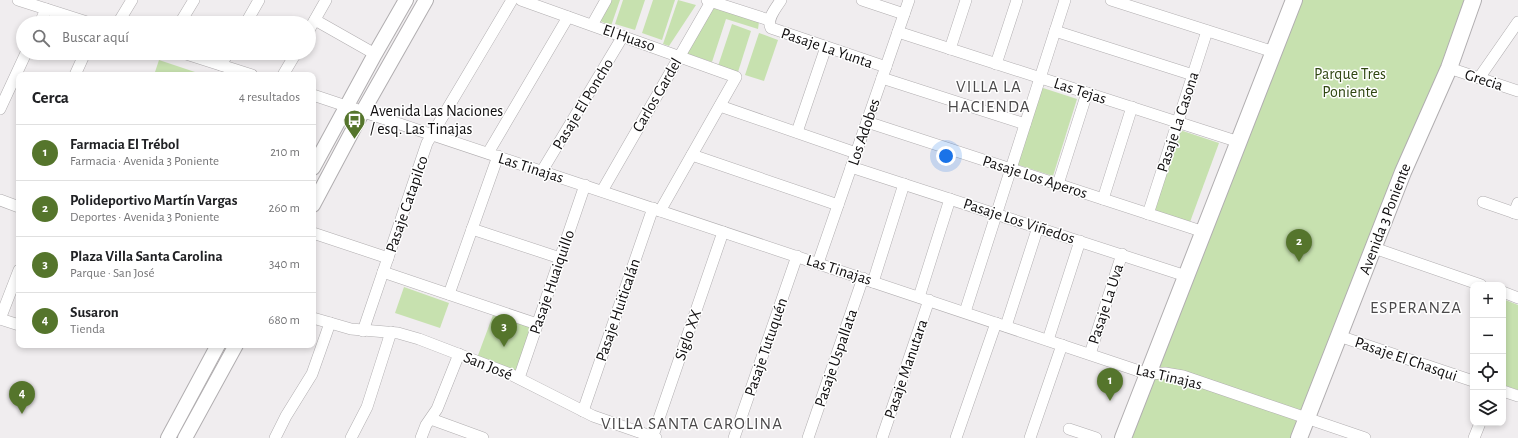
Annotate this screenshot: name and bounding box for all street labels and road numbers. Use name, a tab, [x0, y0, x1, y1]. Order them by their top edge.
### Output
street label: El Huaso	[601, 22, 657, 54]
street label: Pasaje La Yunta	[779, 25, 875, 72]
street label: Carlos Gardel	[629, 55, 685, 135]
street label: Pasaje El Poncho	[550, 56, 617, 153]
street label: Grecia	[1463, 66, 1505, 94]
street label: Pasaje La Casona	[1154, 70, 1203, 174]
street label: Las Tejas	[1051, 75, 1108, 108]
street label: Los Adobes	[845, 96, 883, 167]
street label: Las Tinajas	[496, 150, 566, 187]
street label: Pasaje Catapilco	[383, 153, 432, 255]
street label: Pasaje Los Aperos	[980, 153, 1089, 202]
street label: Avenida 3 Poniente	[1356, 161, 1414, 277]
street label: Pasaje Los Viñedos	[961, 195, 1077, 248]
street label: Pasaje Huaiquillo	[527, 228, 578, 336]
street label: Las Tinajas	[804, 252, 874, 289]
street label: Pasaje Huiticalán	[593, 257, 644, 364]
street label: Pasaje La Uva	[1085, 262, 1127, 346]
street label: Pasaje Tutuquén	[742, 296, 791, 399]
street label: Siglo XX	[672, 307, 704, 363]
street label: Pasaje Uspallata	[812, 307, 861, 409]
street label: Pasaje Manutara	[882, 317, 931, 421]
street label: Pasaje El Chasqui	[1352, 334, 1459, 385]
street label: San José	[461, 349, 515, 383]
street label: Las Tinajas	[1134, 362, 1204, 393]

